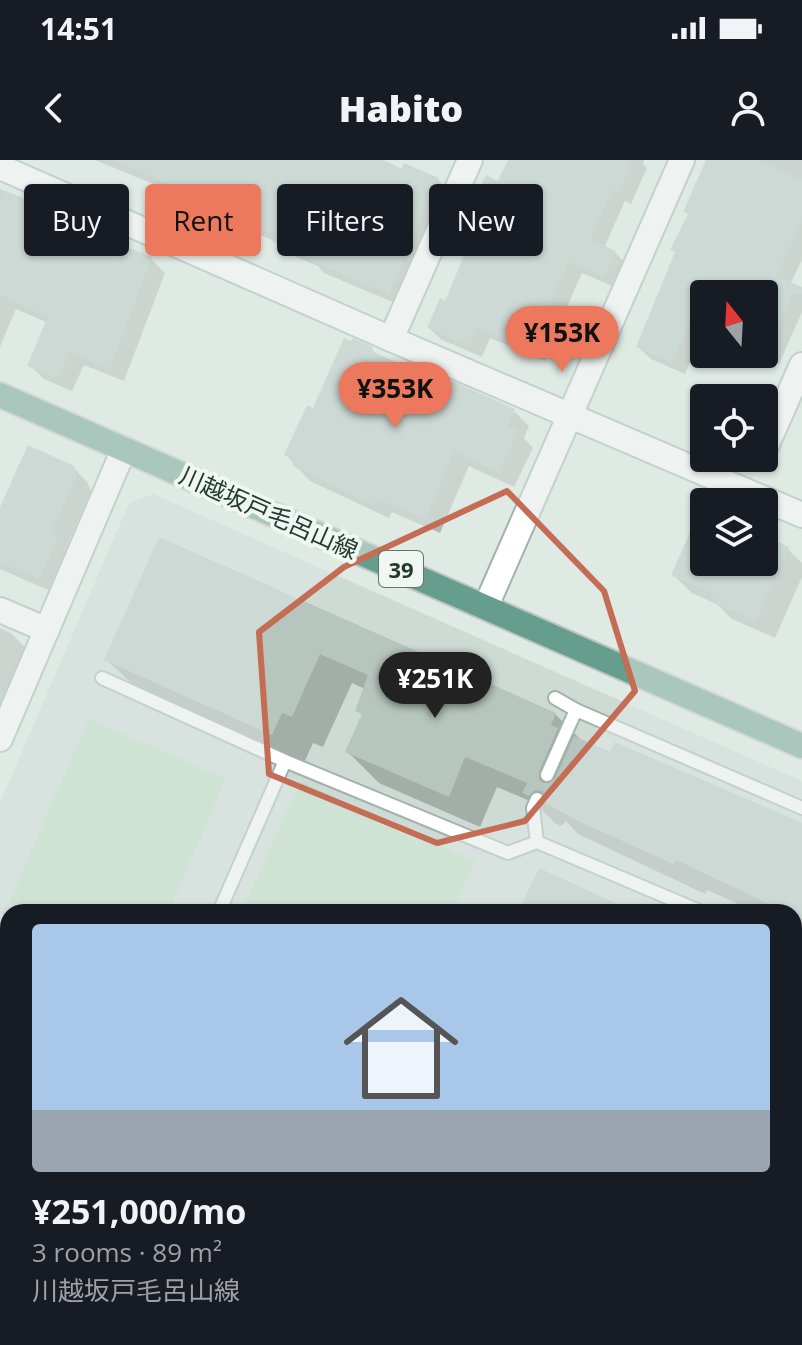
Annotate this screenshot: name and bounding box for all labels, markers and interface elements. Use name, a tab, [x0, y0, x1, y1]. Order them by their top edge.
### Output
text: 14:51	[40, 8, 117, 49]
text: Habito	[339, 84, 463, 133]
icon: back	[32, 86, 76, 130]
icon: person	[726, 86, 770, 130]
chip: Buy	[24, 184, 129, 256]
chip: Rent	[145, 184, 261, 256]
chip: Filters	[277, 184, 413, 256]
chip: New	[429, 184, 543, 256]
north arrow	[690, 280, 778, 368]
map controls	[690, 280, 778, 576]
pin: ¥153K	[506, 306, 618, 374]
text: ¥153K	[524, 314, 600, 350]
pin: ¥353K	[339, 362, 451, 430]
text: ¥353K	[357, 370, 433, 406]
button: locate	[690, 384, 778, 472]
street label: 川越坂戸毛呂山線	[175, 458, 363, 566]
button: layers	[690, 488, 778, 576]
road number: 39	[379, 551, 423, 587]
pin: ¥251K	[379, 652, 491, 720]
text: ¥251K	[397, 660, 473, 696]
icon: home	[329, 976, 473, 1120]
text: ¥251,000/mo	[32, 1188, 246, 1234]
text: 3 rooms · 89 m²	[32, 1234, 222, 1270]
text: 川越坂戸毛呂山線	[32, 1272, 240, 1308]

